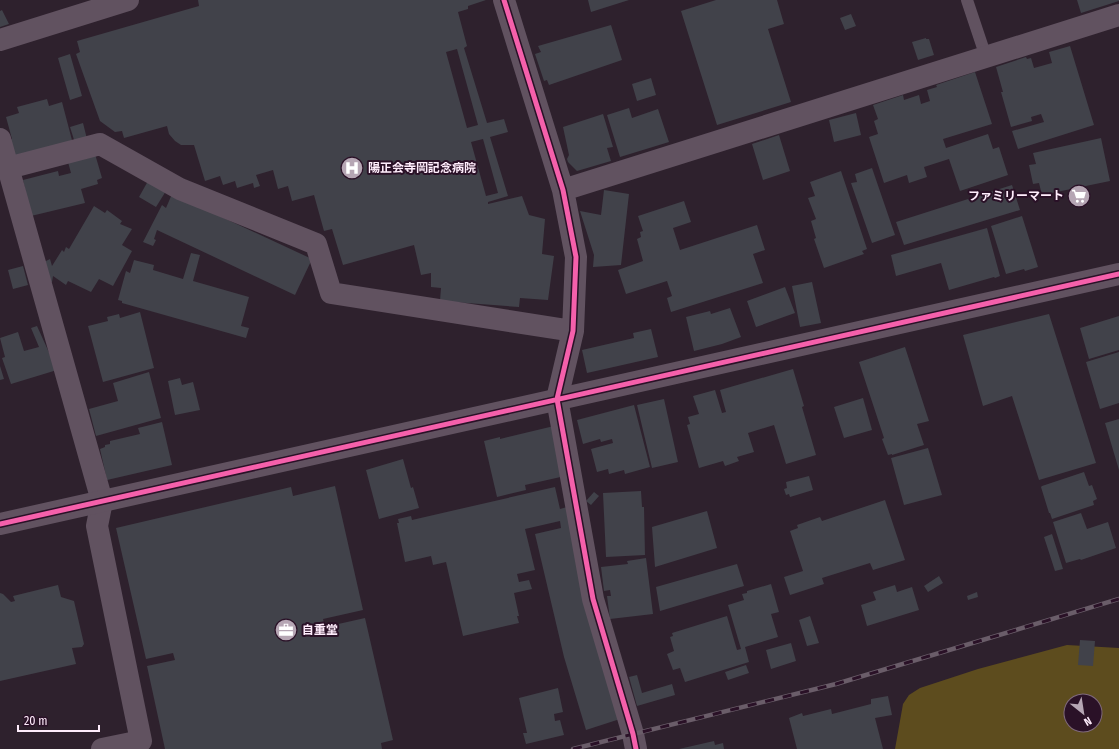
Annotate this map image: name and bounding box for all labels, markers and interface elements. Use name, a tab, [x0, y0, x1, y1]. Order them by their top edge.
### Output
hospital icon: 陽正会寺岡記念病院	[339, 155, 365, 181]
place label: 陽正会寺岡記念病院	[368, 161, 476, 175]
supermarket icon: ファミリーマート	[1066, 183, 1092, 209]
place label: ファミリーマート	[968, 189, 1064, 203]
office icon: 自重堂	[273, 617, 299, 643]
place label: 自重堂	[302, 623, 338, 637]
north arrow	[1063, 693, 1103, 733]
scale bar	[18, 707, 99, 733]
text: 20 m	[24, 714, 48, 728]
text: N	[1082, 714, 1094, 729]

